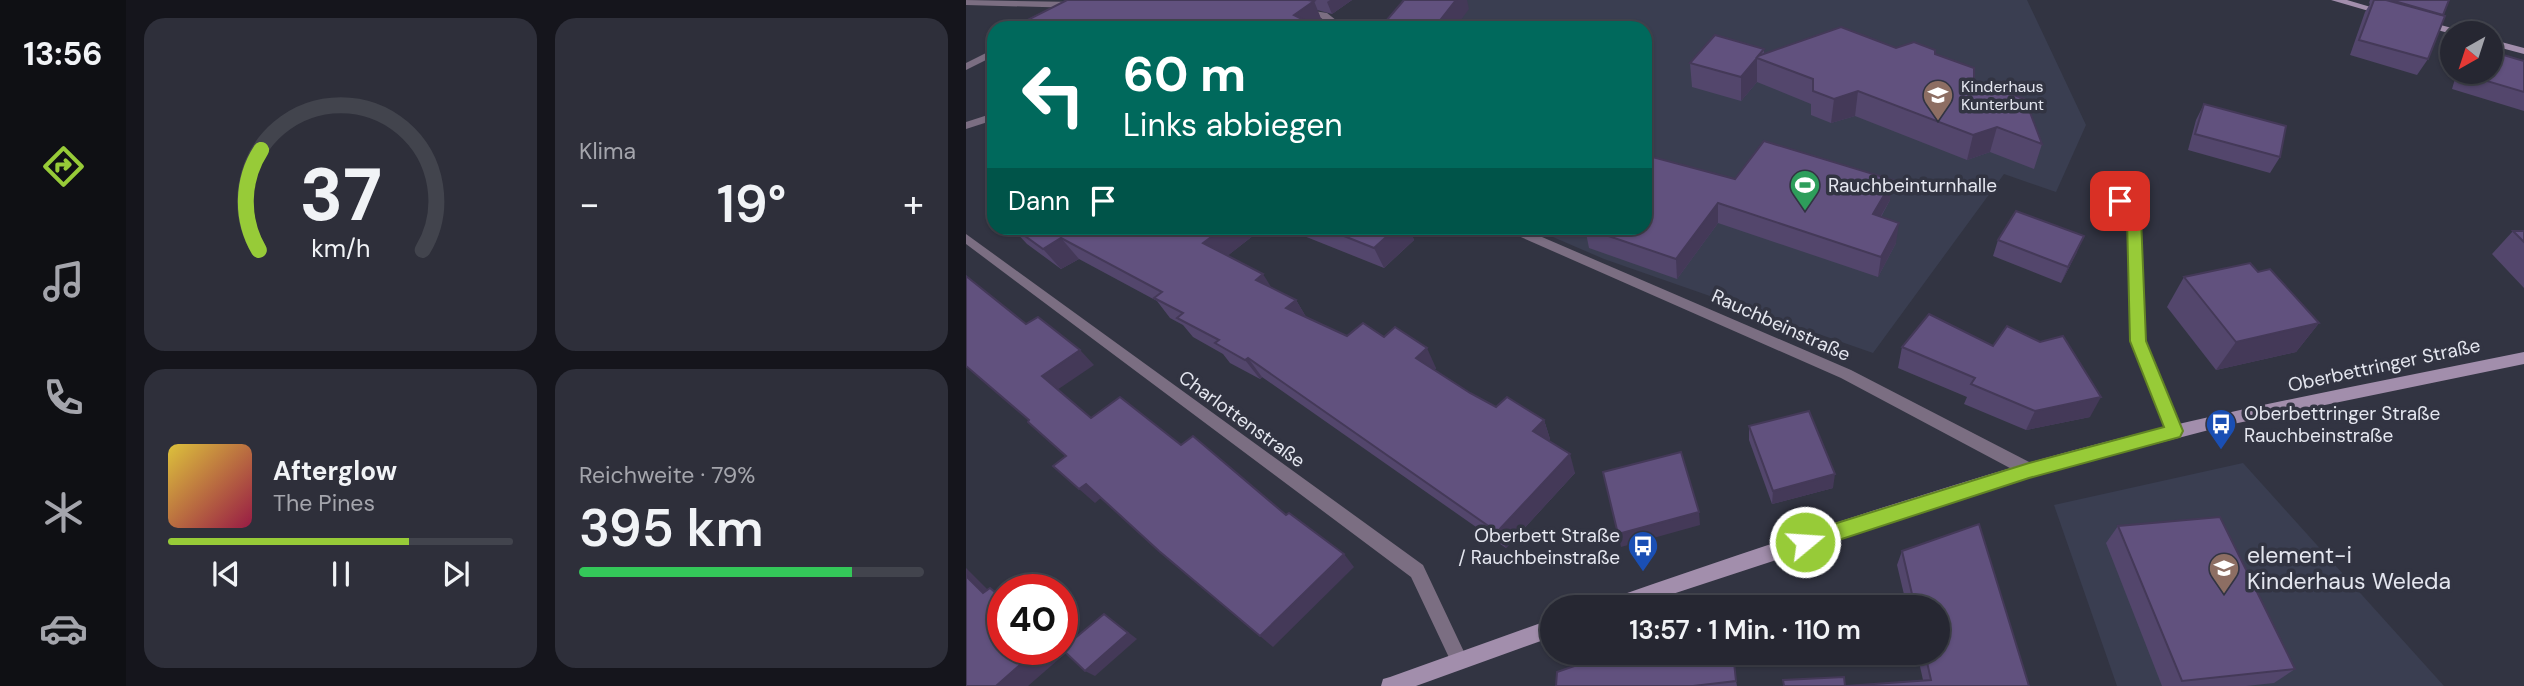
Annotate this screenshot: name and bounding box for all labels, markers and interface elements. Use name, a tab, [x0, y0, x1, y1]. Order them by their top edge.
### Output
north arrow	[2440, 21, 2502, 84]
map controls	[2440, 21, 2503, 84]
text: 13:56	[23, 33, 103, 75]
text: 60 m	[1123, 42, 1246, 106]
icon: left	[1008, 49, 1099, 140]
place label: Kinderhaus Kunterbunt	[1961, 76, 2044, 115]
school or university icon: Kinderhaus Kunterbunt	[1921, 78, 1955, 122]
text: Links abbiegen	[1123, 104, 1343, 146]
text: Klima	[579, 136, 636, 166]
icon: directions	[39, 142, 88, 191]
text: 37	[299, 149, 382, 244]
sports icon: Rauchbeinturnhalle	[1788, 168, 1822, 212]
text: 19°	[717, 170, 786, 238]
pin	[2090, 171, 2150, 231]
place label: Rauchbeinturnhalle	[1828, 173, 1997, 198]
text: −	[579, 179, 600, 229]
text: +	[903, 179, 924, 229]
icon: arrive	[1084, 182, 1122, 220]
icon: arrive	[2101, 182, 2139, 220]
text: Dann	[1008, 184, 1070, 218]
text: km/h	[311, 232, 370, 265]
icon: music	[39, 257, 88, 306]
street label: Rauchbeinstraße	[1708, 283, 1854, 367]
street label: Oberbettringer Straße	[2285, 332, 2483, 398]
street label: Charlottenstraße	[1174, 365, 1310, 473]
icon: phone	[39, 373, 88, 422]
place label: Oberbettringer Straße Rauchbeinstraße	[2244, 401, 2440, 448]
bus stop icon: Oberbettringer Straße Rauchbeinstraße	[2204, 407, 2238, 451]
text: Afterglow	[273, 454, 397, 488]
text: Reichweite · 79%	[579, 460, 755, 490]
icon: climate	[39, 488, 88, 537]
text: The Pines	[273, 488, 375, 518]
text: 395 km	[579, 494, 764, 562]
position arrow	[1768, 505, 1842, 579]
place label: Oberbett Straße / Rauchbeinstraße	[1458, 523, 1620, 570]
bus stop icon: Oberbett Straße / Rauchbeinstraße	[1626, 529, 1660, 573]
place label: element-i Kinderhaus Weleda	[2247, 540, 2451, 596]
school or university icon: element-i Kinderhaus Weleda	[2207, 551, 2241, 595]
icon: previous	[207, 555, 245, 593]
icon: pause	[322, 555, 360, 593]
icon: next	[437, 555, 475, 593]
speed limit sign: 40	[987, 574, 1078, 665]
icon: car	[39, 604, 88, 653]
text: 13:57 · 1 Min. · 110 m	[1629, 613, 1861, 647]

